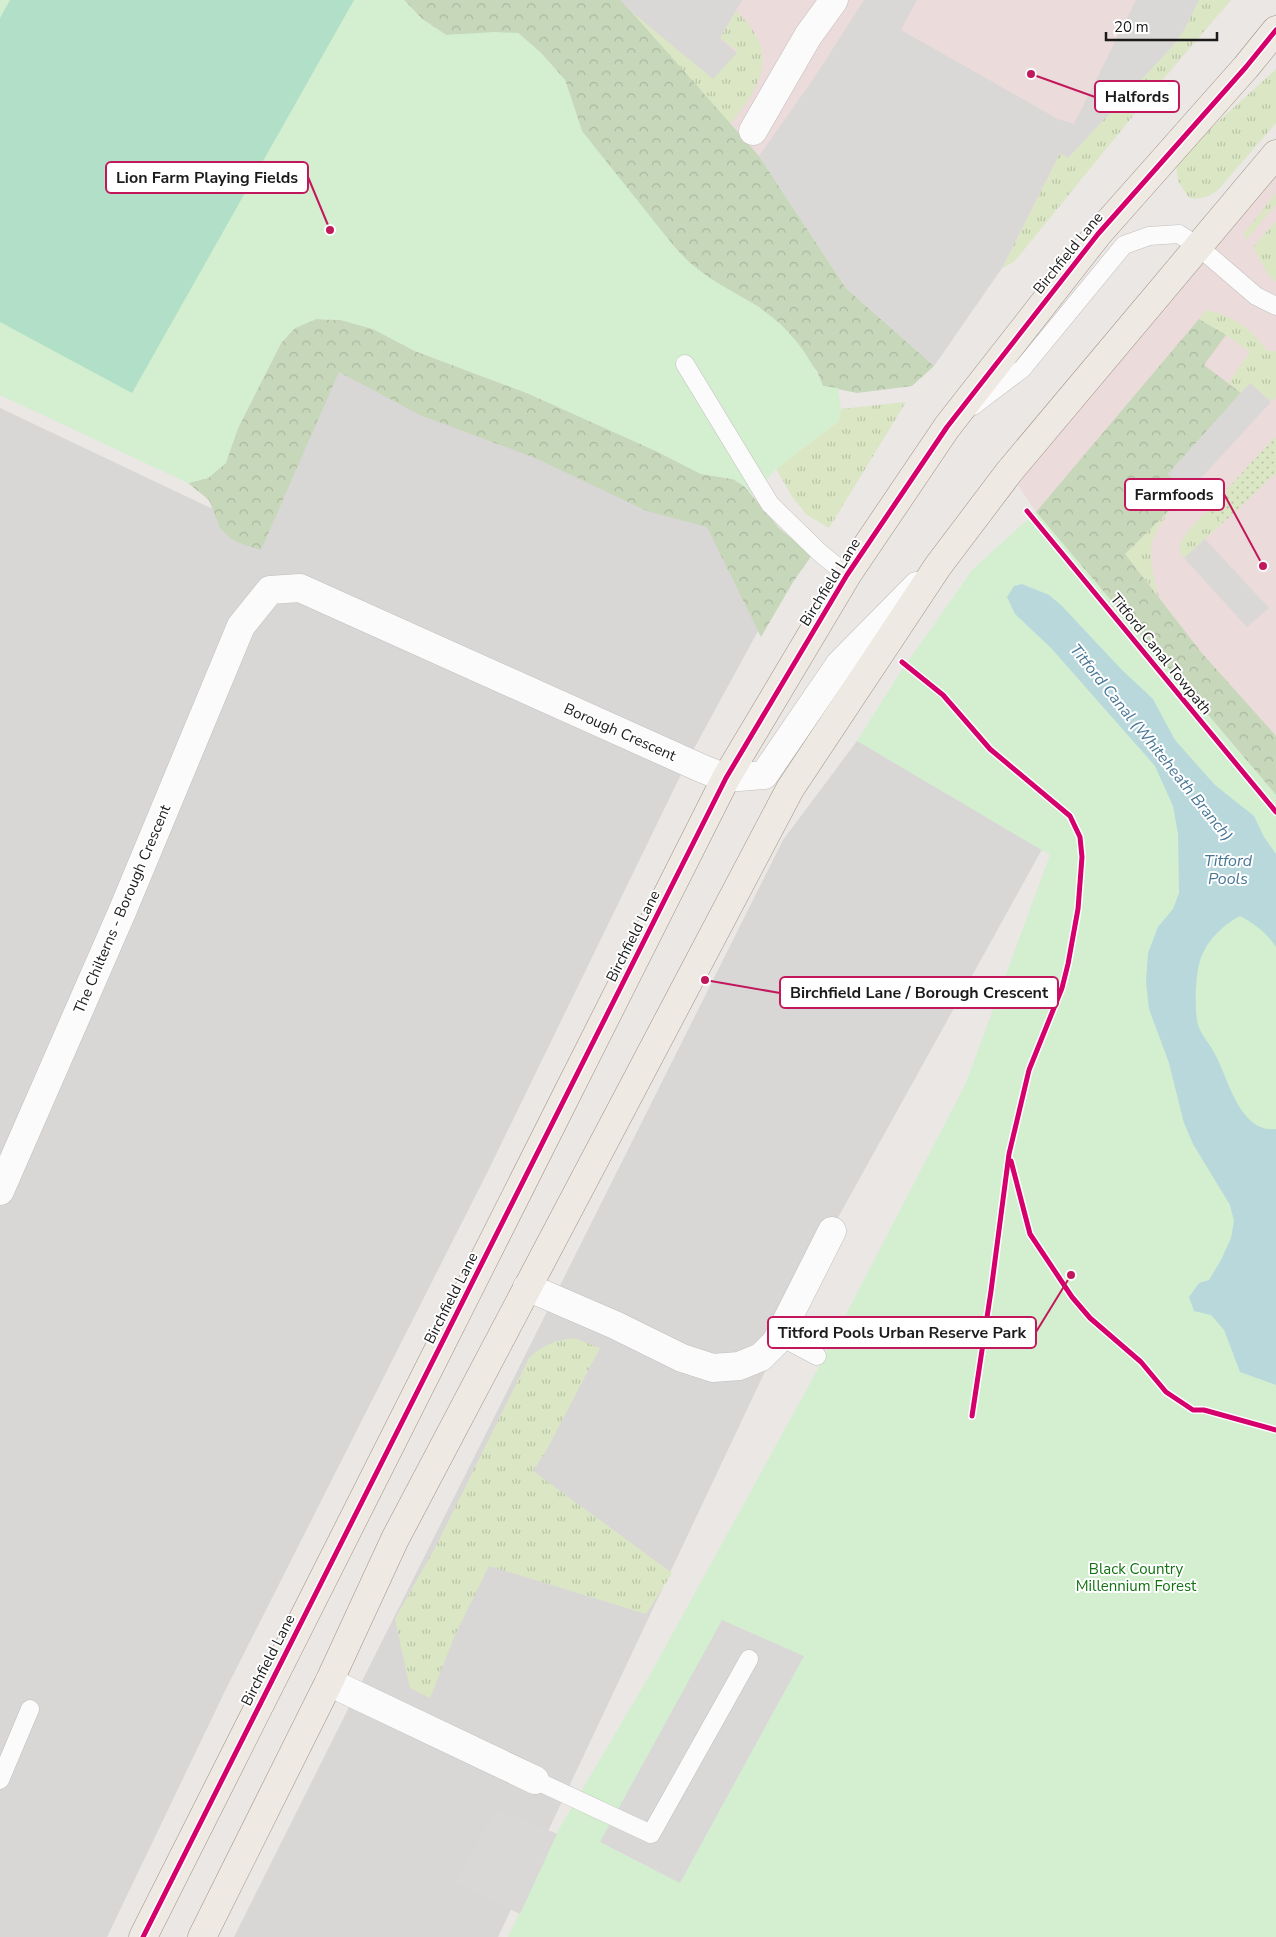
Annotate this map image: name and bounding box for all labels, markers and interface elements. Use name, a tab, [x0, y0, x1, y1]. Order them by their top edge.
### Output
scale bar	[1106, 10, 1217, 42]
text: 20 m	[1114, 17, 1149, 37]
callout: Halfords	[1095, 81, 1179, 112]
text: Halfords	[1105, 86, 1169, 108]
callout: Lion Farm Playing Fields	[106, 162, 308, 193]
text: Lion Farm Playing Fields	[116, 167, 298, 189]
street label: Birchfield Lane	[1029, 208, 1107, 298]
callout: Farmfoods	[1125, 479, 1224, 510]
text: Farmfoods	[1134, 484, 1214, 506]
street label: Birchfield Lane	[795, 534, 865, 630]
street label: Titford Canal Towpath	[1106, 589, 1216, 719]
water label: Titford Canal (Whiteheath Branch)	[1065, 639, 1238, 846]
street label: Borough Crescent	[561, 698, 680, 766]
street label: The Chilterns - Borough Crescent	[69, 801, 175, 1016]
water label: Titford Pools	[1204, 850, 1253, 890]
street label: Birchfield Lane	[601, 887, 665, 985]
callout: Birchfield Lane / Borough Crescent	[780, 977, 1058, 1008]
text: Birchfield Lane / Borough Crescent	[790, 982, 1049, 1004]
street label: Birchfield Lane	[419, 1249, 483, 1347]
callout: Titford Pools Urban Reserve Park	[768, 1317, 1036, 1348]
text: Titford Pools Urban Reserve Park	[778, 1322, 1027, 1344]
park label: Black Country Millennium Forest	[1076, 1559, 1197, 1596]
street label: Birchfield Lane	[236, 1611, 300, 1709]

